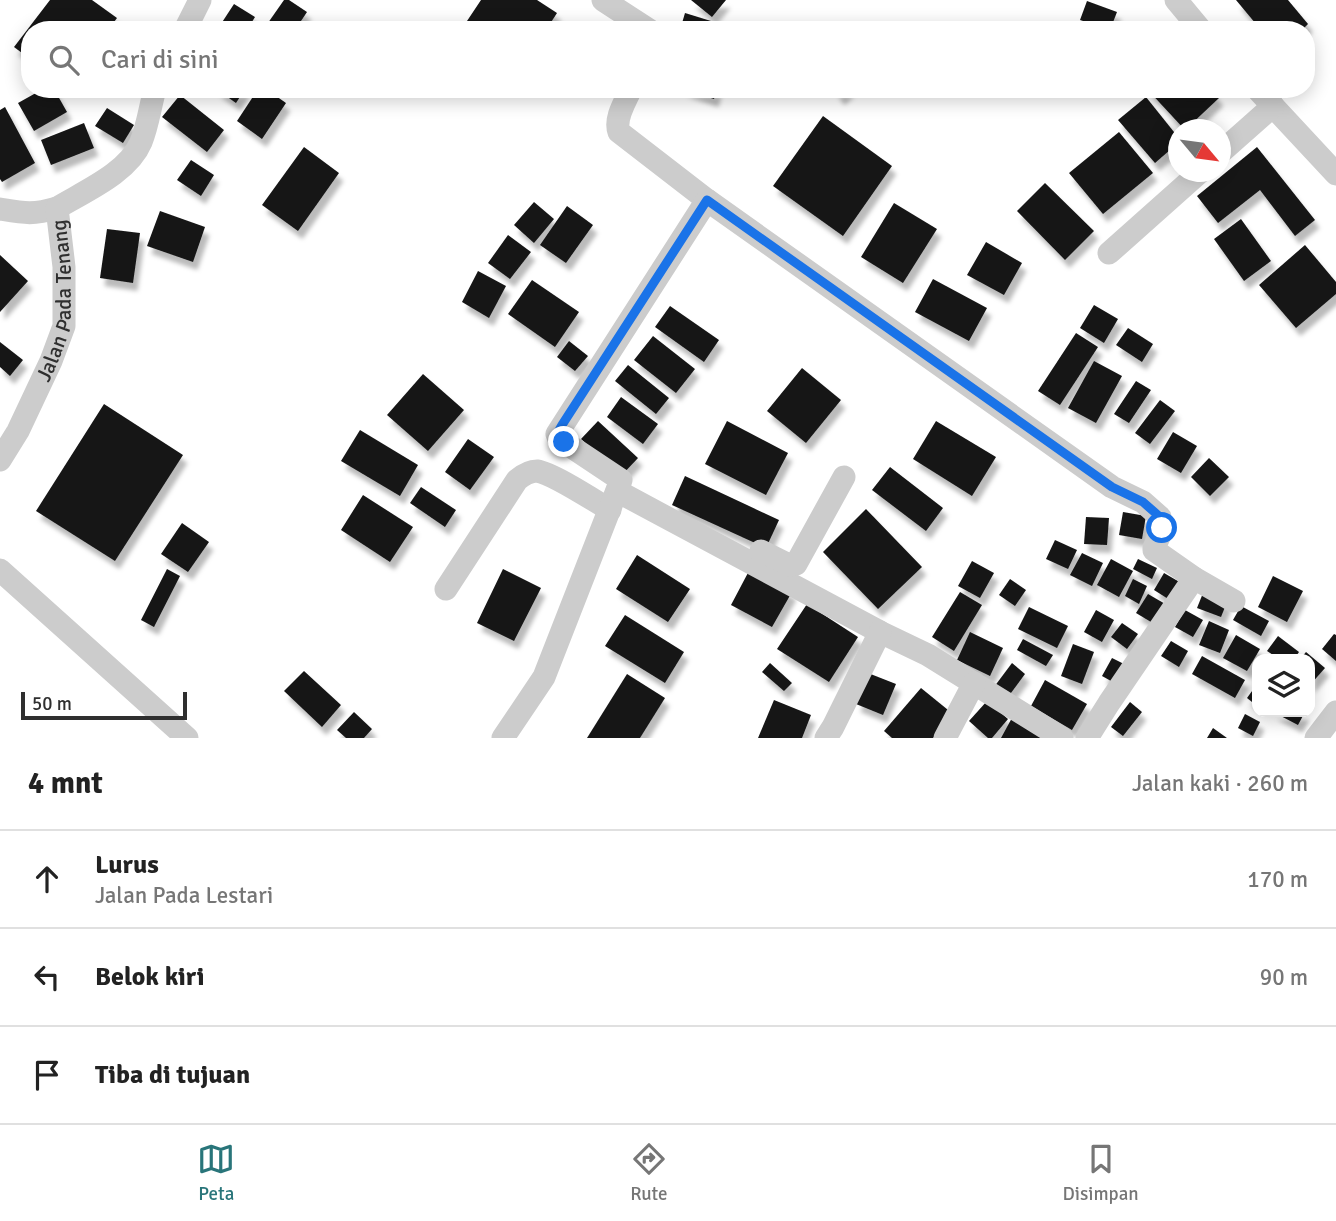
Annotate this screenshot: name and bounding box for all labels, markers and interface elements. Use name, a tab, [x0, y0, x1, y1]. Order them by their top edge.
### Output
search box	[21, 21, 1315, 98]
icon: search	[45, 41, 83, 79]
text: Cari di sini	[101, 44, 219, 76]
north arrow	[1168, 119, 1231, 182]
street label: Jalan Pada Tenang	[30, 218, 78, 385]
route end	[548, 426, 579, 457]
route start	[1146, 512, 1177, 543]
map controls	[1252, 654, 1315, 717]
button: layers	[1252, 654, 1315, 717]
scale bar	[21, 689, 187, 721]
text: 50 m	[32, 692, 72, 716]
text: 4 mnt	[28, 765, 103, 802]
text: Jalan kaki · 260 m	[1132, 769, 1308, 798]
text: Lurus	[95, 849, 159, 881]
icon: ahead	[28, 860, 66, 898]
text: 170 m	[1247, 865, 1308, 894]
text: Jalan Pada Lestari	[95, 881, 273, 910]
icon: left	[28, 958, 66, 996]
text: Belok kiri	[95, 961, 204, 993]
text: 90 m	[1260, 963, 1308, 992]
icon: arrive	[28, 1056, 66, 1094]
text: Tiba di tujuan	[95, 1059, 250, 1091]
tab: Peta	[197, 1140, 235, 1206]
tab: Rute	[630, 1140, 668, 1206]
tab: Disimpan	[1063, 1140, 1139, 1206]

